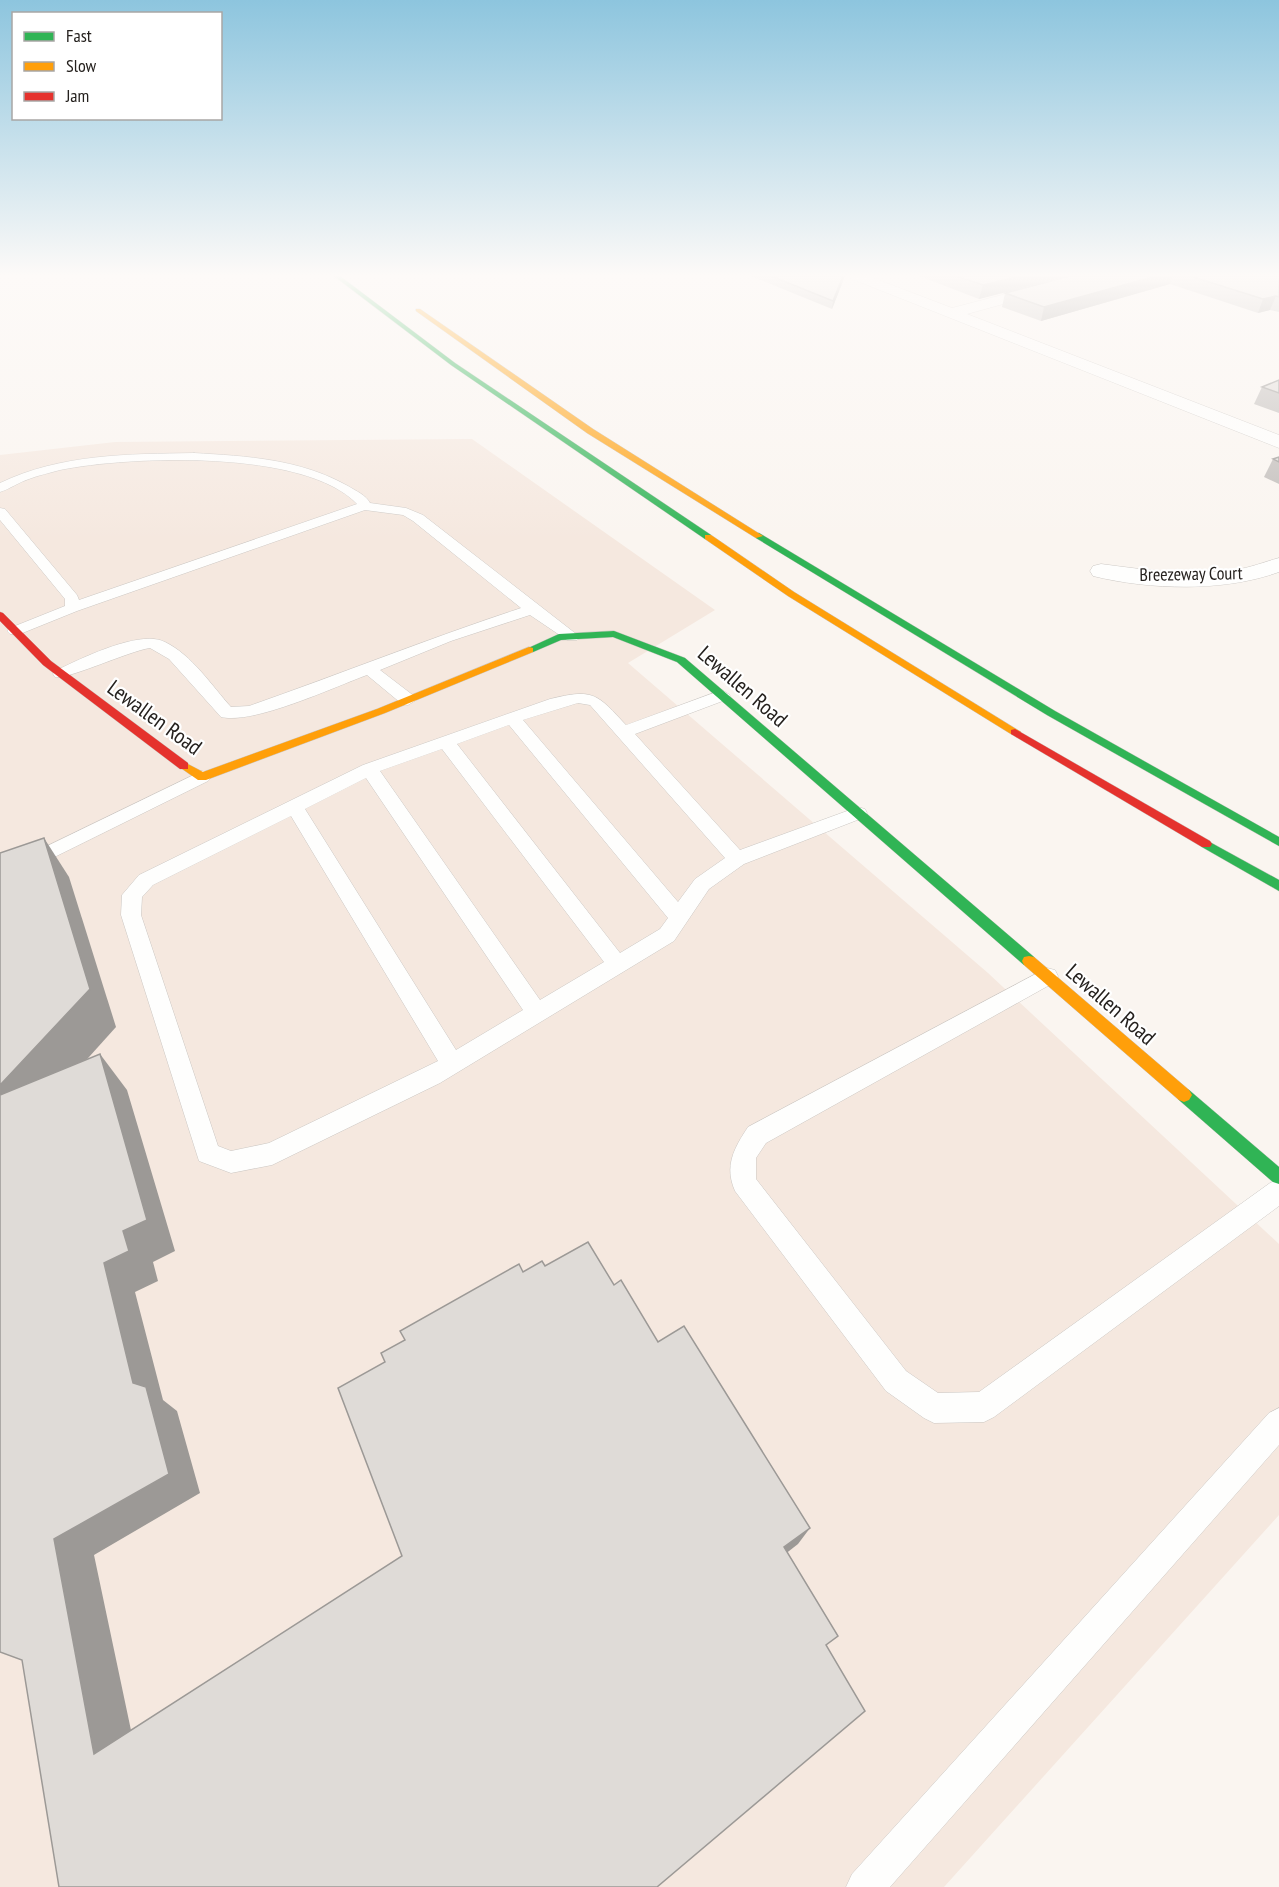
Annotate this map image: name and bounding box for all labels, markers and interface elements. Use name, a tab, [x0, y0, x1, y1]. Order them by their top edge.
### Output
legend	[12, 12, 222, 120]
text: Fast	[66, 24, 92, 47]
text: Slow	[66, 54, 97, 77]
text: Jam	[65, 84, 89, 107]
street label: Breezeway Court	[1139, 561, 1243, 586]
street label: Lewallen Road	[692, 639, 794, 733]
street label: Lewallen Road	[102, 673, 208, 761]
street label: Lewallen Road	[1060, 957, 1162, 1051]

